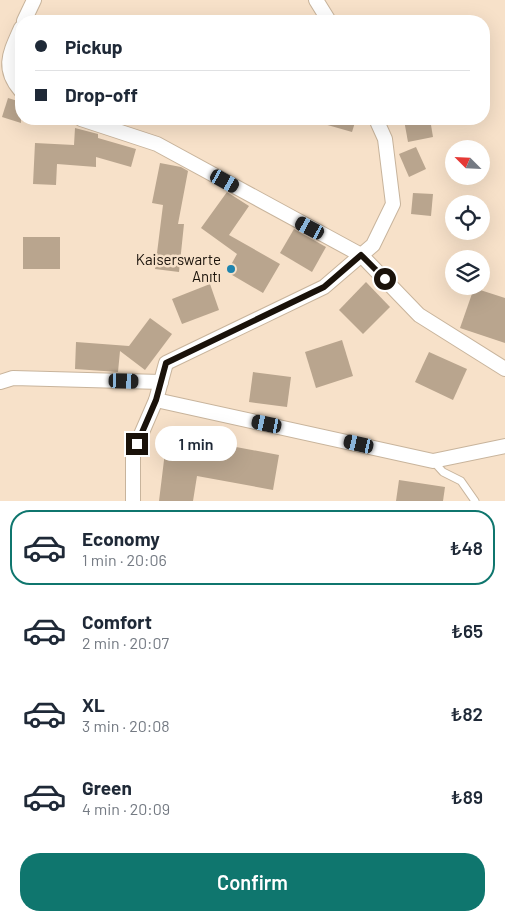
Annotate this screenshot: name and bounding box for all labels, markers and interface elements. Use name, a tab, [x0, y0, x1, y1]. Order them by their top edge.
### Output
text: Pickup	[65, 35, 123, 58]
text: Drop-off	[65, 83, 138, 106]
north arrow	[445, 140, 490, 185]
map controls	[445, 140, 490, 295]
car	[208, 167, 241, 195]
button: locate	[445, 195, 490, 240]
car	[293, 214, 326, 242]
place label: Kaiserswarte Anıtı	[136, 250, 221, 285]
button: layers	[445, 250, 490, 295]
marker: Kaiserswarte Anıtı	[225, 263, 237, 275]
route start	[374, 268, 396, 290]
car	[108, 373, 139, 389]
car	[250, 414, 283, 434]
callout: 1 min	[154, 426, 237, 462]
route end	[126, 433, 148, 455]
car	[342, 433, 375, 455]
text: 1 min	[179, 434, 213, 453]
icon: car	[22, 525, 67, 570]
text: Economy	[82, 527, 160, 550]
text: ₺48	[450, 536, 483, 559]
text: 1 min · 20:06	[82, 550, 167, 569]
icon: car	[22, 608, 67, 653]
text: Comfort	[82, 610, 152, 633]
text: ₺65	[451, 619, 483, 642]
text: 2 min · 20:07	[82, 633, 169, 652]
icon: car	[22, 691, 67, 736]
text: XL	[82, 693, 105, 716]
text: ₺82	[450, 702, 483, 725]
text: 3 min · 20:08	[82, 716, 170, 735]
icon: car	[22, 774, 67, 819]
text: Green	[82, 776, 132, 799]
text: ₺89	[451, 785, 483, 808]
text: 4 min · 20:09	[82, 799, 170, 818]
button: Confirm	[20, 853, 485, 911]

